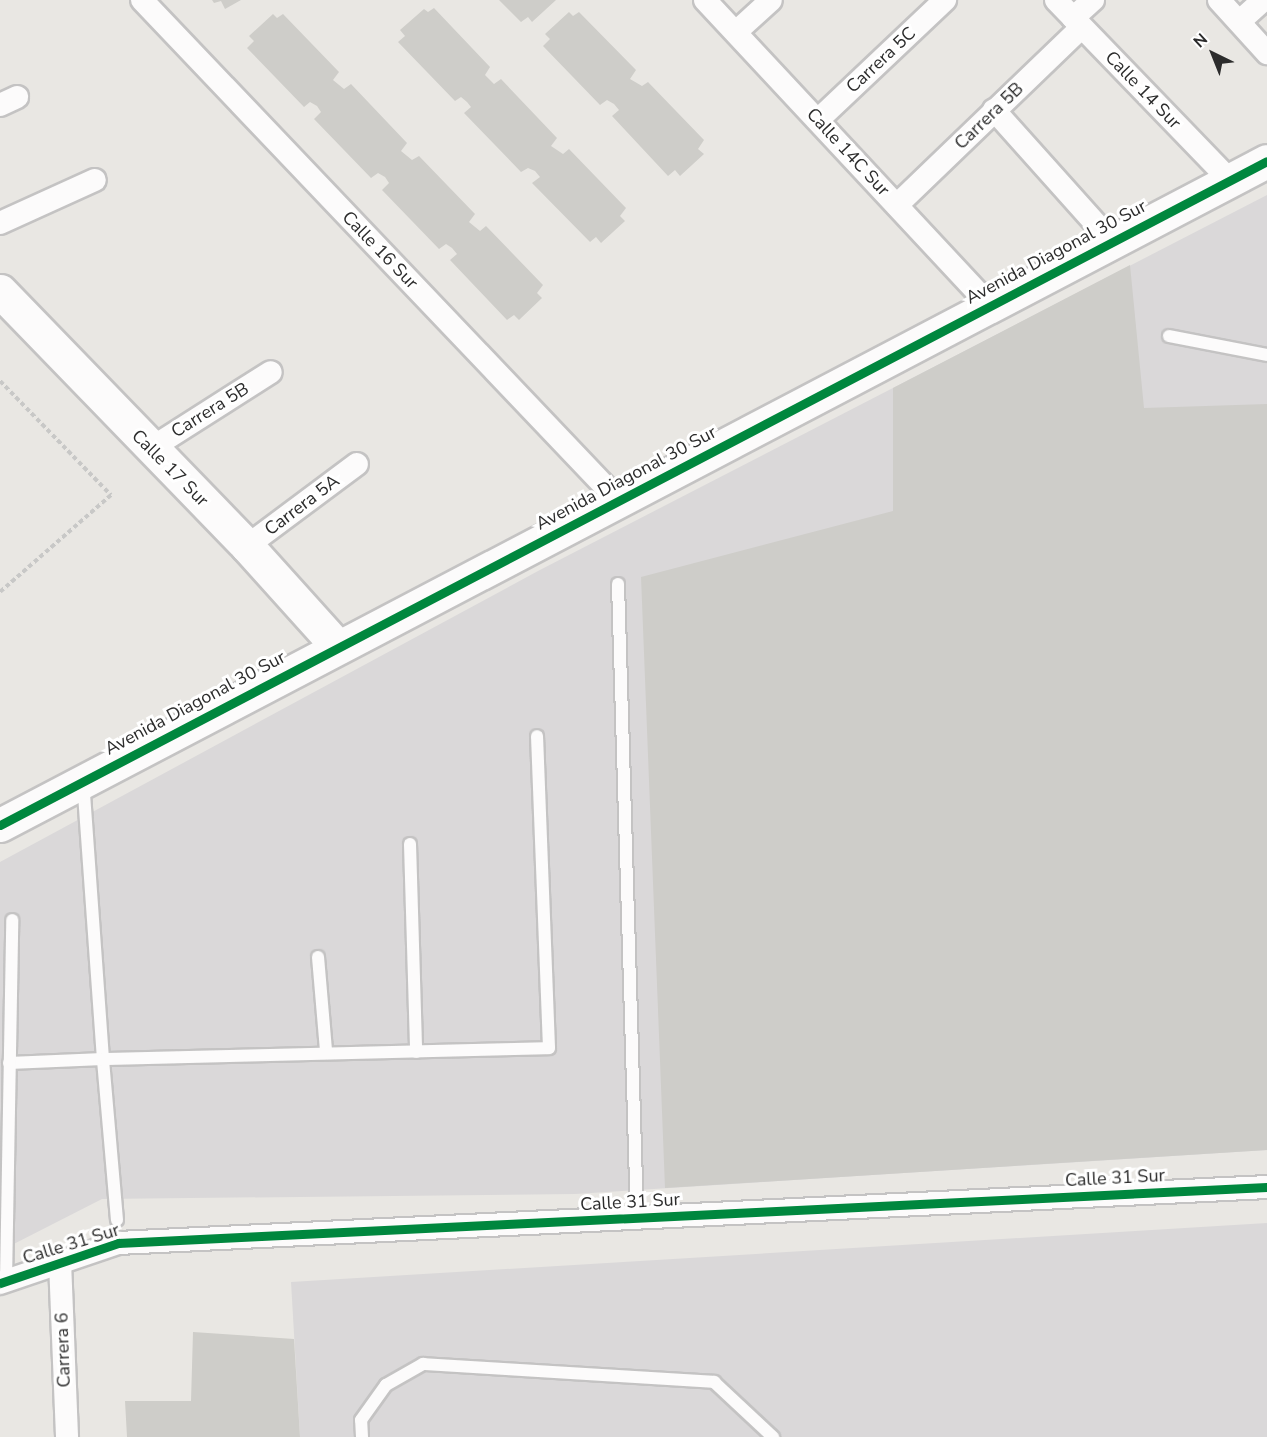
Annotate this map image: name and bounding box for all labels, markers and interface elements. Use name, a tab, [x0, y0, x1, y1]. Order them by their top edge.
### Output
street label: Carrera 5C	[842, 22, 920, 98]
north arrow	[1183, 24, 1243, 84]
text: N	[1189, 29, 1213, 53]
street label: Calle 14 Sur	[1101, 47, 1185, 133]
street label: Carrera 5B	[950, 78, 1028, 154]
street label: Calle 14C Sur	[802, 104, 894, 200]
street label: Avenida Diagonal 30 Sur	[962, 195, 1150, 309]
street label: Calle 16 Sur	[338, 207, 422, 293]
street label: Carrera 5B	[167, 378, 253, 442]
street label: Avenida Diagonal 30 Sur	[532, 421, 720, 535]
street label: Calle 17 Sur	[127, 425, 213, 511]
street label: Carrera 5A	[260, 470, 344, 540]
street label: Avenida Diagonal 30 Sur	[101, 646, 289, 760]
street label: Calle 31 Sur	[1065, 1165, 1165, 1191]
street label: Calle 31 Sur	[580, 1189, 680, 1215]
street label: Calle 31 Sur	[20, 1219, 122, 1269]
street label: Carrera 6	[51, 1312, 75, 1388]

